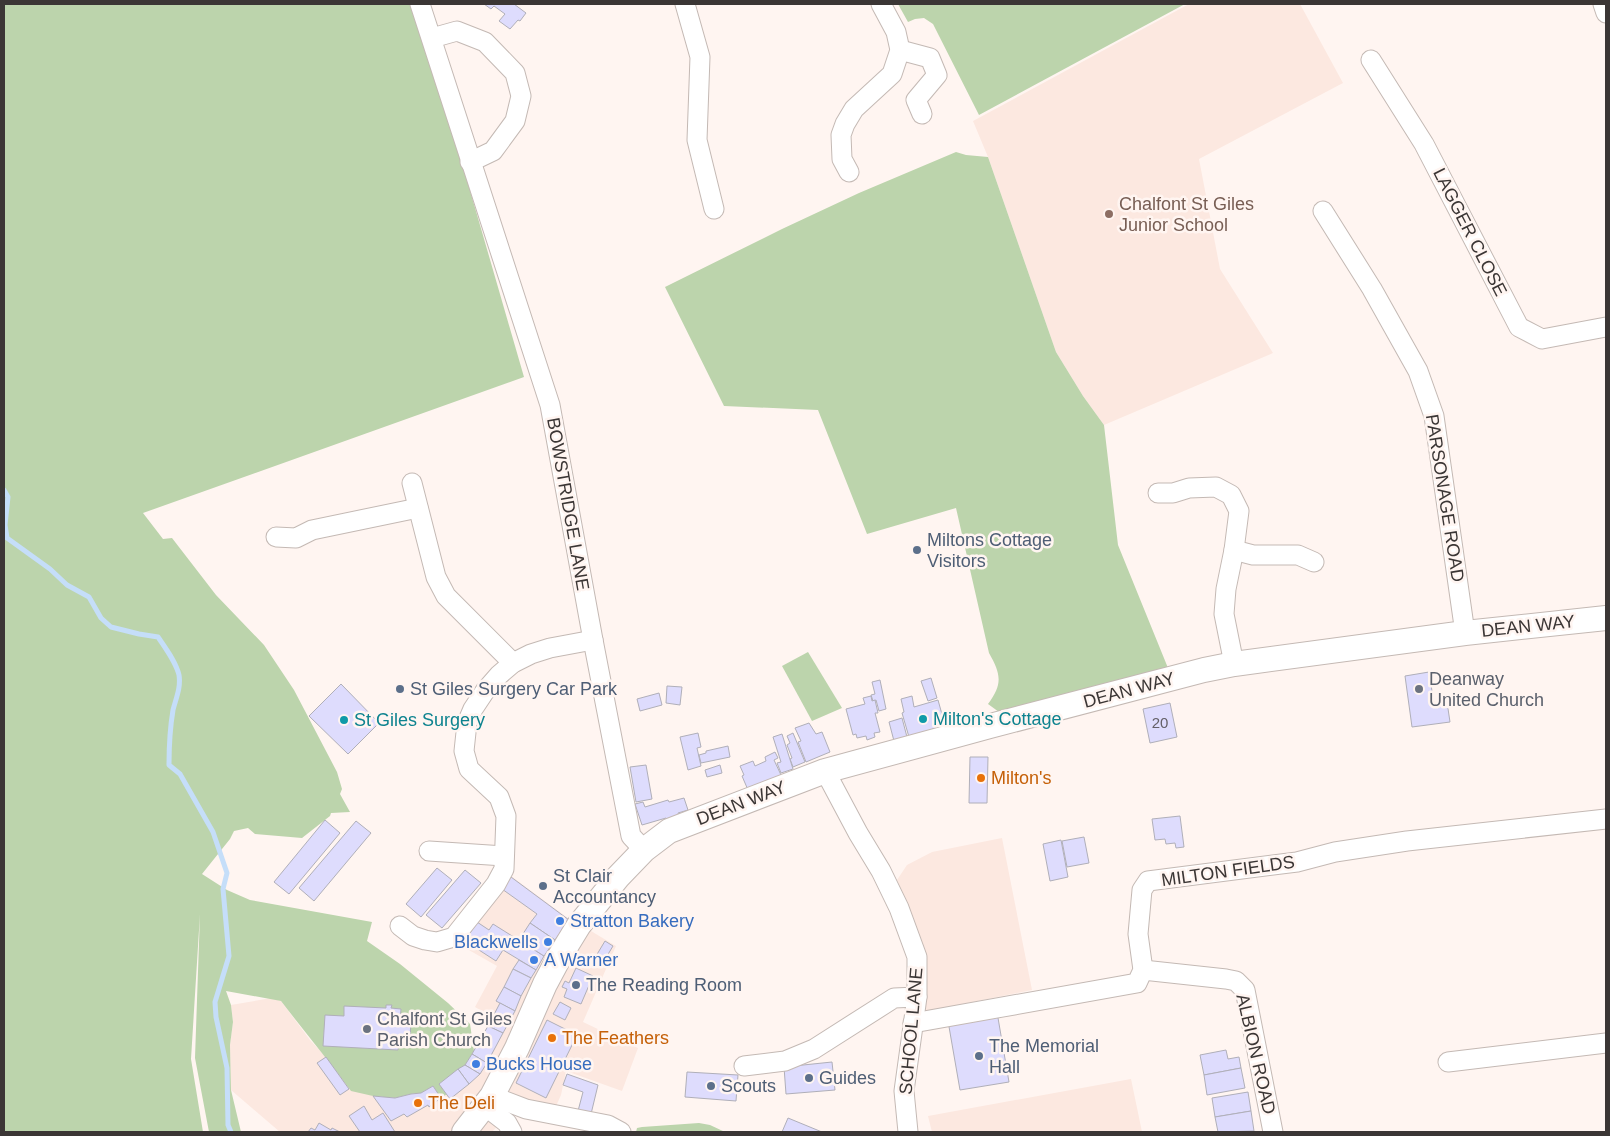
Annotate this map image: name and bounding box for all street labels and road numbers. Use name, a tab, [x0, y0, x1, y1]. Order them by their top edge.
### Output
street label: LAGGER CLOSE	[1429, 165, 1511, 299]
street label: PARSONAGE ROAD	[1422, 413, 1468, 583]
street label: BOWSTRIDGE LANE	[543, 416, 593, 592]
street label: DEAN WAY	[1480, 611, 1576, 641]
street label: DEAN WAY	[1081, 668, 1177, 712]
street label: DEAN WAY	[694, 777, 788, 829]
street label: MILTON FIELDS	[1160, 852, 1296, 890]
street label: SCHOOL LANE	[895, 967, 927, 1095]
street label: ALBION ROAD	[1232, 992, 1280, 1116]

